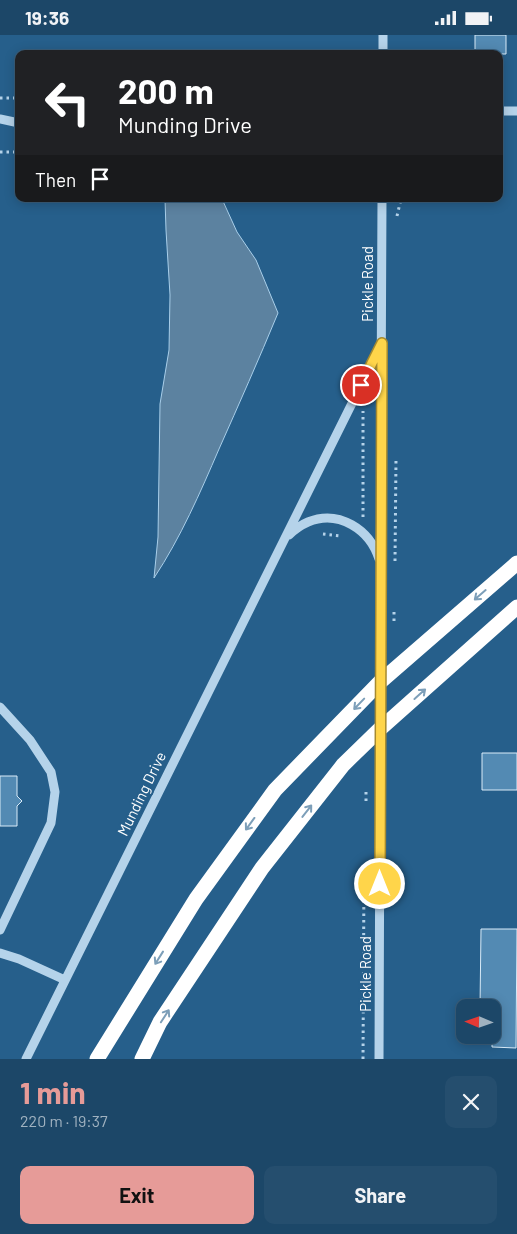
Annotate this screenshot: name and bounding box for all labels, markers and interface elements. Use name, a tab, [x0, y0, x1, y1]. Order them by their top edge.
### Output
text: 19:36	[25, 6, 69, 29]
text: 200 m	[118, 69, 214, 111]
icon: left	[35, 70, 100, 135]
text: Munding Drive	[118, 111, 252, 137]
icon: arrive	[86, 165, 114, 193]
text: Then	[35, 168, 76, 191]
street label: Pickle Road	[358, 246, 376, 322]
pin	[340, 364, 382, 406]
icon: arrive	[347, 371, 375, 399]
one-way arrow	[474, 589, 487, 601]
one-way arrow	[413, 688, 426, 700]
one-way arrow	[354, 697, 366, 709]
street label: Munding Drive	[113, 749, 169, 839]
one-way arrow	[302, 804, 313, 817]
one-way arrow	[245, 817, 255, 831]
position arrow	[353, 857, 405, 909]
street label: Pickle Road	[356, 936, 374, 1012]
one-way arrow	[153, 950, 163, 964]
north arrow	[456, 999, 501, 1044]
map controls	[456, 999, 501, 1044]
one-way arrow	[160, 1009, 170, 1023]
text: 1 min	[20, 1074, 86, 1110]
button: close	[445, 1076, 497, 1128]
text: 220 m · 19:37	[20, 1111, 108, 1130]
button: Exit	[20, 1166, 254, 1224]
button: Share	[264, 1166, 497, 1224]

